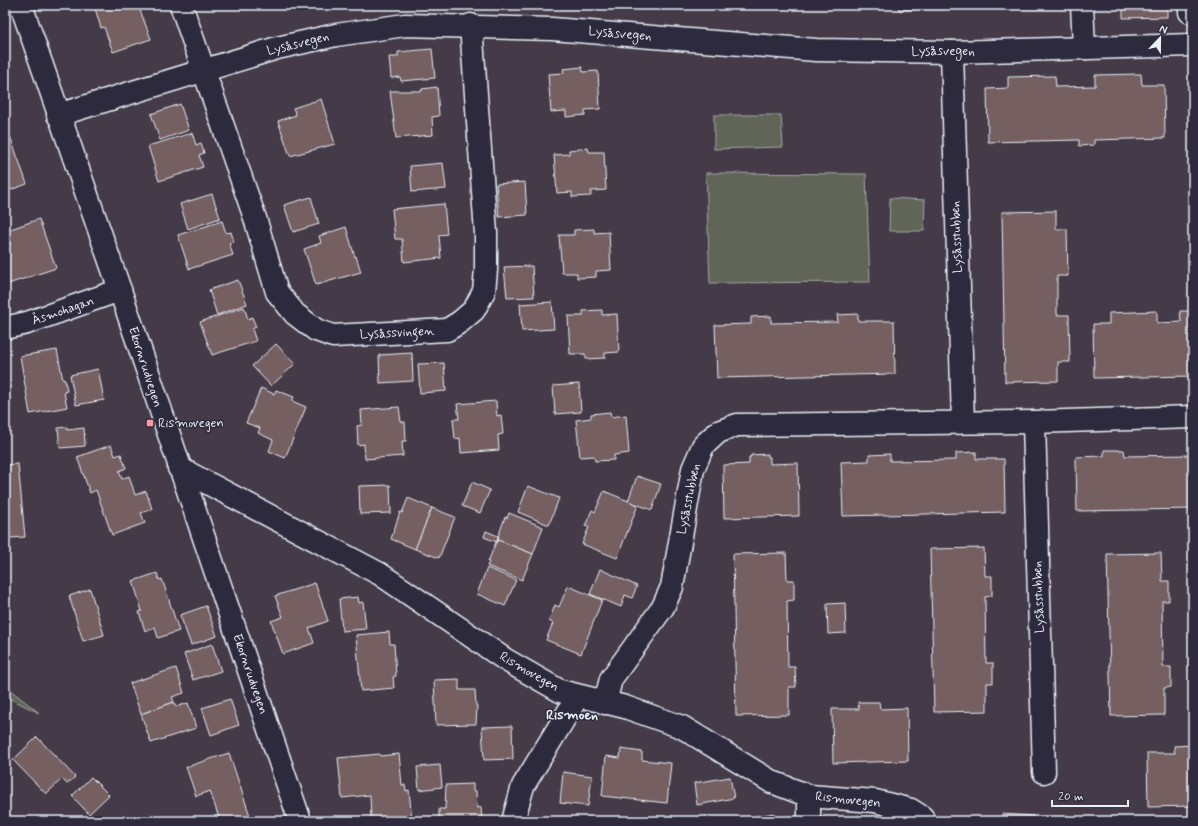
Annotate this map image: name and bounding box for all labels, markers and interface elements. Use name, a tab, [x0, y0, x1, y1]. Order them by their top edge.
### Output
north arrow	[1140, 18, 1180, 58]
text: N	[1157, 22, 1169, 38]
street label: Lysåsvegen	[588, 23, 652, 46]
street label: Lysåsvegen	[265, 28, 331, 61]
street label: Lysåsvegen	[911, 43, 975, 61]
street label: Lysåsstubben	[947, 201, 967, 273]
street label: Åsmohagan	[29, 291, 96, 330]
street label: Lysåssvingen	[359, 323, 435, 345]
street label: Ekornrudvegen	[124, 324, 166, 410]
place label: Rismovegen	[158, 415, 224, 432]
marker: Rismovegen	[145, 418, 155, 428]
street label: Lysåsstubben	[673, 462, 705, 536]
street label: Lysåsstubben	[1029, 561, 1049, 633]
street label: Ekornrudvegen	[228, 632, 272, 716]
street label: Rismovegen	[496, 648, 562, 696]
district label: Rismoen	[546, 706, 598, 724]
scale bar	[1052, 782, 1128, 808]
street label: Rismovegen	[814, 788, 882, 812]
text: 20 m	[1058, 789, 1084, 805]

